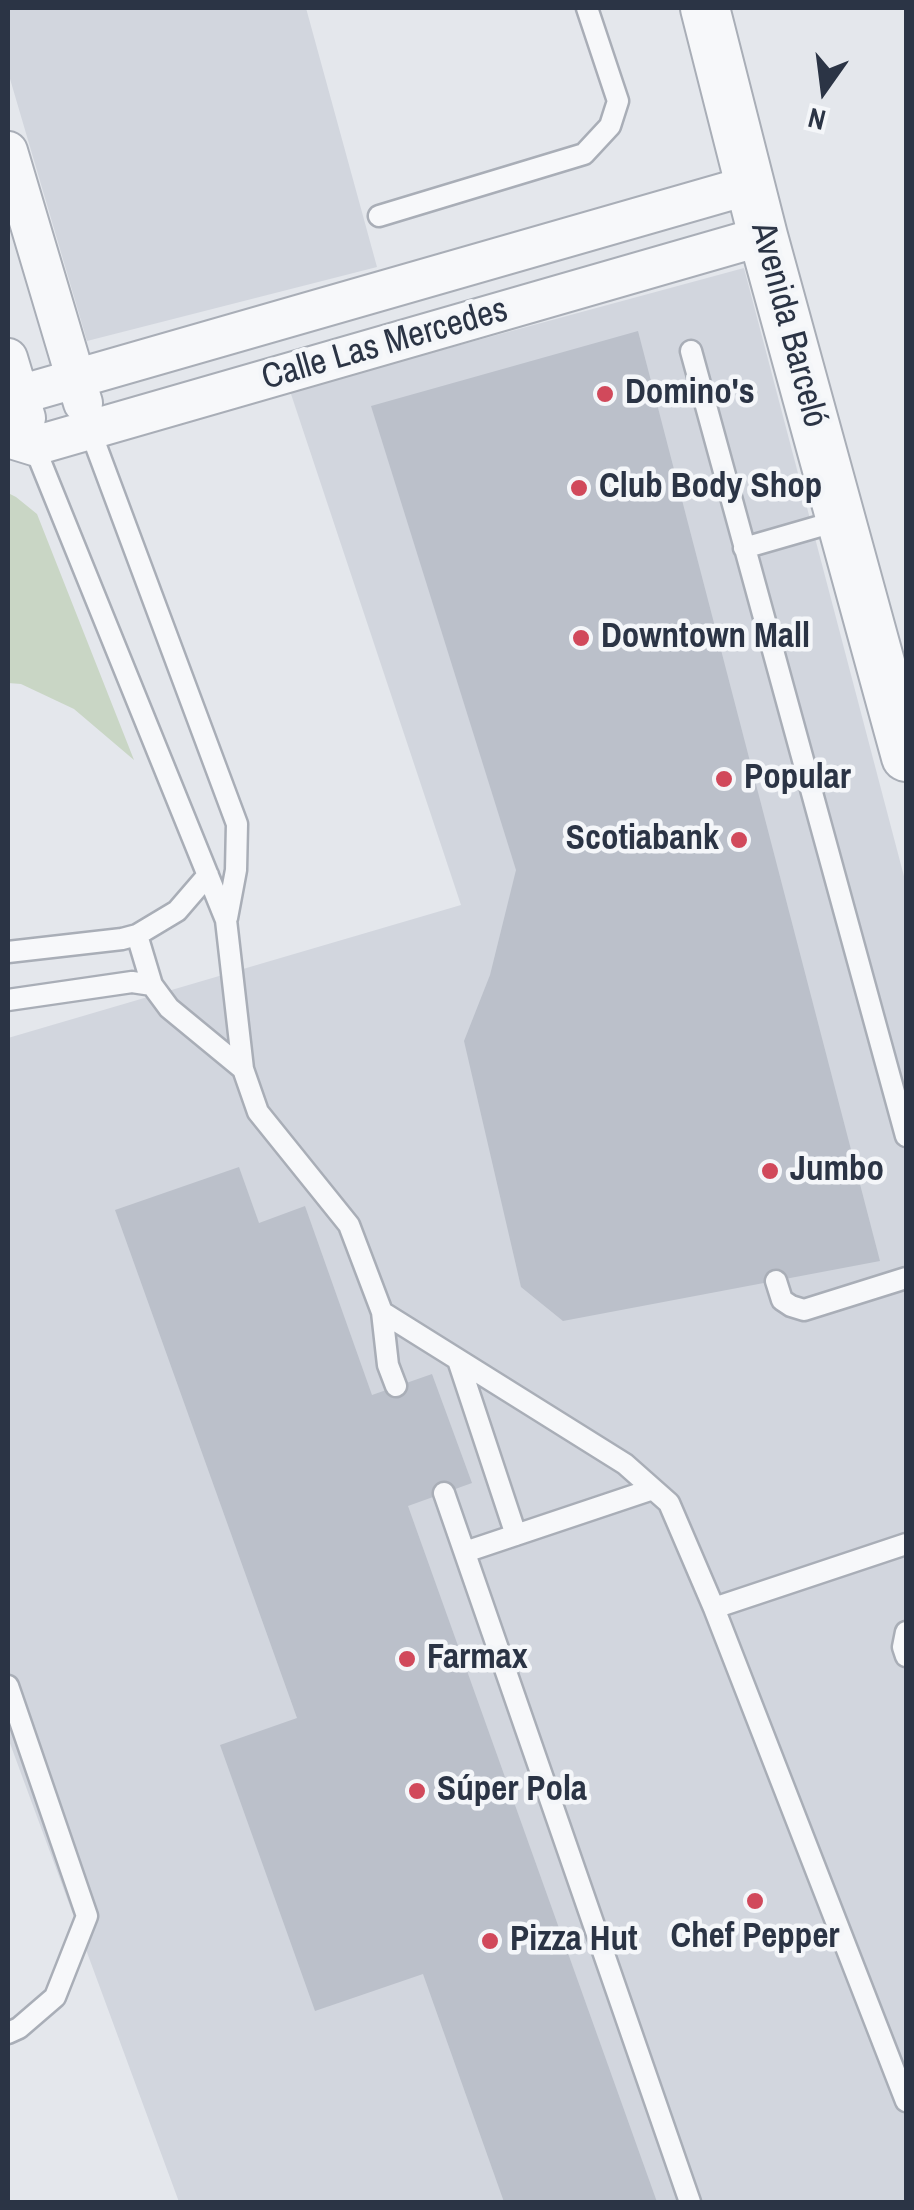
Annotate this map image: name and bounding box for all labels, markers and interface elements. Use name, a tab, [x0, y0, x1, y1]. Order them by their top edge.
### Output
north arrow	[774, 40, 874, 140]
text: N	[804, 99, 829, 140]
street label: Avenida Barceló	[741, 218, 835, 432]
street label: Calle Las Mercedes	[257, 290, 513, 400]
place label: Domino's	[625, 373, 755, 415]
marker: Domino's	[594, 383, 616, 405]
place label: Club Body Shop	[599, 467, 822, 509]
marker: Club Body Shop	[568, 477, 590, 499]
place label: Downtown Mall	[601, 617, 810, 659]
marker: Downtown Mall	[570, 627, 592, 649]
place label: Popular	[744, 758, 851, 800]
marker: Popular	[713, 768, 735, 790]
place label: Scotiabank	[566, 819, 719, 861]
marker: Scotiabank	[728, 829, 750, 851]
place label: Jumbo	[790, 1150, 884, 1192]
marker: Jumbo	[759, 1160, 781, 1182]
place label: Farmax	[427, 1638, 528, 1680]
marker: Farmax	[396, 1648, 418, 1670]
place label: Súper Pola	[437, 1770, 587, 1812]
marker: Súper Pola	[406, 1780, 428, 1802]
marker: Chef Pepper	[744, 1890, 766, 1912]
place label: Chef Pepper	[670, 1917, 840, 1959]
place label: Pizza Hut	[510, 1920, 638, 1962]
marker: Pizza Hut	[479, 1930, 501, 1952]

